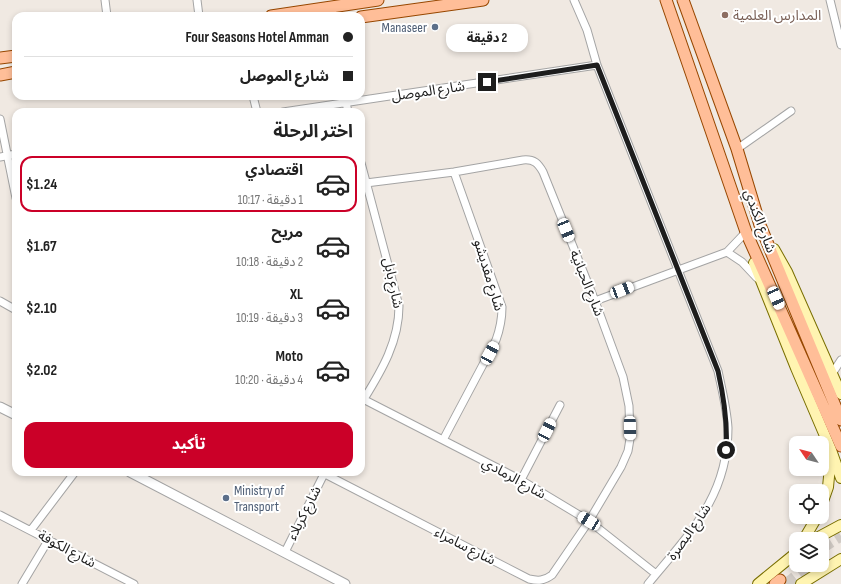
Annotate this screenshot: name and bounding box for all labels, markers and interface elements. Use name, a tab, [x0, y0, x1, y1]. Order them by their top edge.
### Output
place label: المدارس العلمية	[733, 7, 821, 24]
marker: المدارس العلمية	[720, 10, 730, 20]
place label: Manaseer	[382, 19, 427, 36]
marker: Manaseer	[430, 22, 440, 32]
callout: 2 دقيقة	[446, 24, 528, 52]
text: Four Seasons Hotel Amman	[185, 28, 329, 47]
text: 2 دقيقة	[467, 30, 507, 46]
text: شارع الموصل	[240, 67, 329, 86]
route end	[478, 73, 496, 91]
street label: شارع الموصل	[390, 77, 466, 107]
text: اختر الرحلة	[273, 121, 353, 142]
text: اقتصادي	[245, 161, 303, 180]
icon: car	[315, 166, 351, 202]
text: $1.24	[26, 175, 57, 194]
street label: شارع الكندي	[738, 187, 780, 256]
text: 1 دقيقة · 10:17	[238, 192, 303, 208]
car	[556, 217, 576, 243]
text: مريح	[271, 223, 303, 242]
icon: car	[315, 228, 351, 264]
text: $1.67	[26, 237, 57, 256]
street label: شارع مقديشو	[468, 237, 508, 313]
street label: شارع الحبانية	[564, 247, 608, 319]
text: 2 دقيقة · 10:18	[236, 254, 303, 270]
street label: شارع بابل	[377, 256, 407, 310]
car	[609, 280, 635, 300]
text: XL	[290, 285, 303, 304]
car	[766, 285, 786, 311]
icon: car	[315, 290, 351, 326]
text: $2.10	[26, 299, 57, 318]
text: 3 دقيقة · 10:19	[236, 310, 303, 326]
car	[479, 340, 501, 366]
text: Moto	[276, 347, 303, 366]
icon: car	[315, 352, 351, 388]
text: $2.02	[26, 361, 57, 380]
text: 4 دقيقة · 10:20	[235, 372, 303, 388]
car	[624, 416, 636, 440]
car	[536, 417, 558, 443]
button: تأكيد	[24, 422, 353, 468]
north arrow	[789, 436, 829, 476]
map controls	[789, 436, 829, 572]
route start	[717, 441, 735, 459]
street label: شارع الرمادي	[478, 454, 549, 504]
place label: Ministry of Transport	[234, 482, 285, 515]
street label: شارع كربلاء	[283, 483, 327, 544]
button: locate	[789, 484, 829, 524]
marker: Ministry of Transport	[221, 493, 231, 503]
street label: شارع البصرة	[663, 500, 716, 565]
car	[576, 510, 602, 532]
street label: شارع سامراء	[431, 523, 498, 570]
street label: شارع الكوفة	[34, 527, 99, 573]
button: layers	[789, 532, 829, 572]

